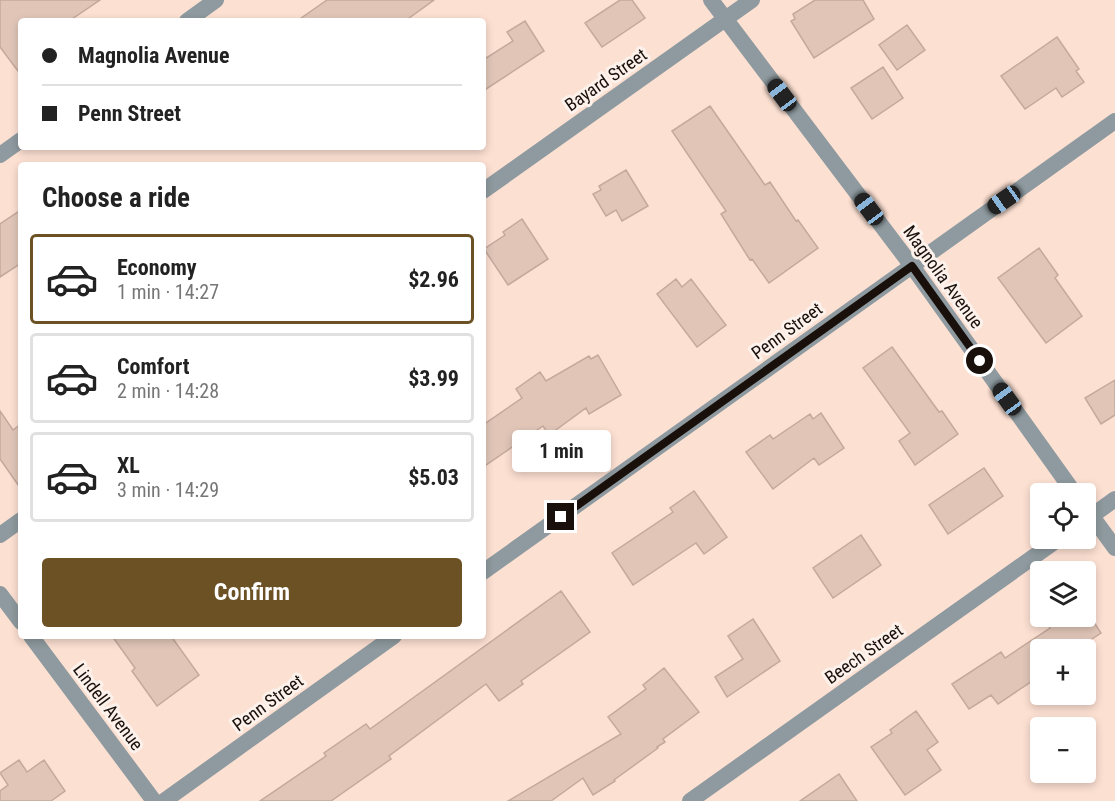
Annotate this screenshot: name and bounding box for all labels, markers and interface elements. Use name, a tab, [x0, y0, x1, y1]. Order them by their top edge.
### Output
text: Magnolia Avenue	[78, 43, 229, 68]
street label: Bayard Street	[561, 44, 651, 115]
car	[764, 75, 800, 115]
text: Penn Street	[78, 101, 181, 126]
text: Choose a ride	[42, 182, 190, 214]
car	[984, 182, 1024, 218]
car	[851, 189, 887, 229]
street label: Magnolia Avenue	[899, 221, 988, 332]
icon: car	[45, 252, 99, 306]
text: Economy	[117, 255, 197, 280]
text: $2.96	[408, 267, 459, 292]
text: 1 min · 14:27	[117, 280, 219, 304]
street label: Penn Street	[747, 298, 826, 363]
route start	[966, 347, 993, 374]
icon: car	[45, 351, 99, 405]
text: Comfort	[117, 354, 190, 379]
text: $3.99	[408, 366, 459, 391]
text: 2 min · 14:28	[117, 379, 219, 403]
car	[989, 379, 1025, 419]
callout: 1 min	[512, 430, 610, 472]
text: 1 min	[539, 439, 584, 463]
icon: car	[45, 450, 99, 504]
text: XL	[117, 453, 140, 478]
text: $5.03	[408, 465, 459, 490]
text: 3 min · 14:29	[117, 478, 219, 502]
map controls	[1030, 483, 1096, 783]
button: locate	[1030, 483, 1096, 549]
route end	[547, 503, 574, 530]
button: Confirm	[42, 558, 462, 627]
button: layers	[1030, 561, 1096, 627]
street label: Beech Street	[821, 619, 907, 688]
button: +	[1030, 639, 1096, 705]
street label: Lindell Avenue	[69, 659, 148, 754]
street label: Penn Street	[228, 670, 307, 735]
button: −	[1030, 717, 1096, 783]

